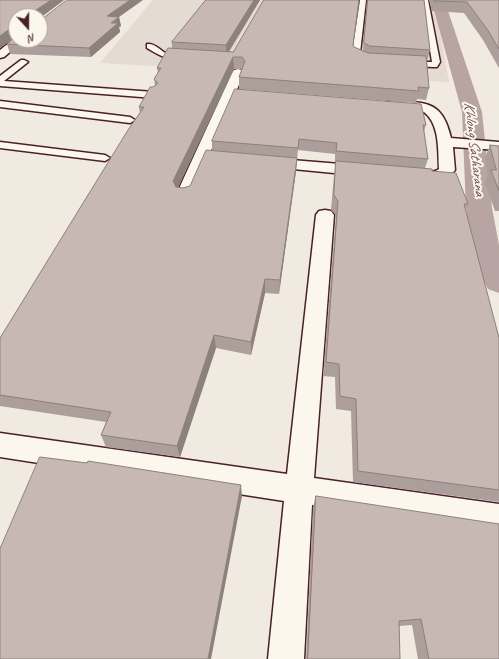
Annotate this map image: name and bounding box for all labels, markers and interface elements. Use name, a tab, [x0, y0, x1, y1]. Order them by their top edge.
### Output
north arrow	[8, 8, 48, 48]
text: N	[26, 31, 38, 46]
water label: Khlong Satharana	[459, 101, 489, 197]

